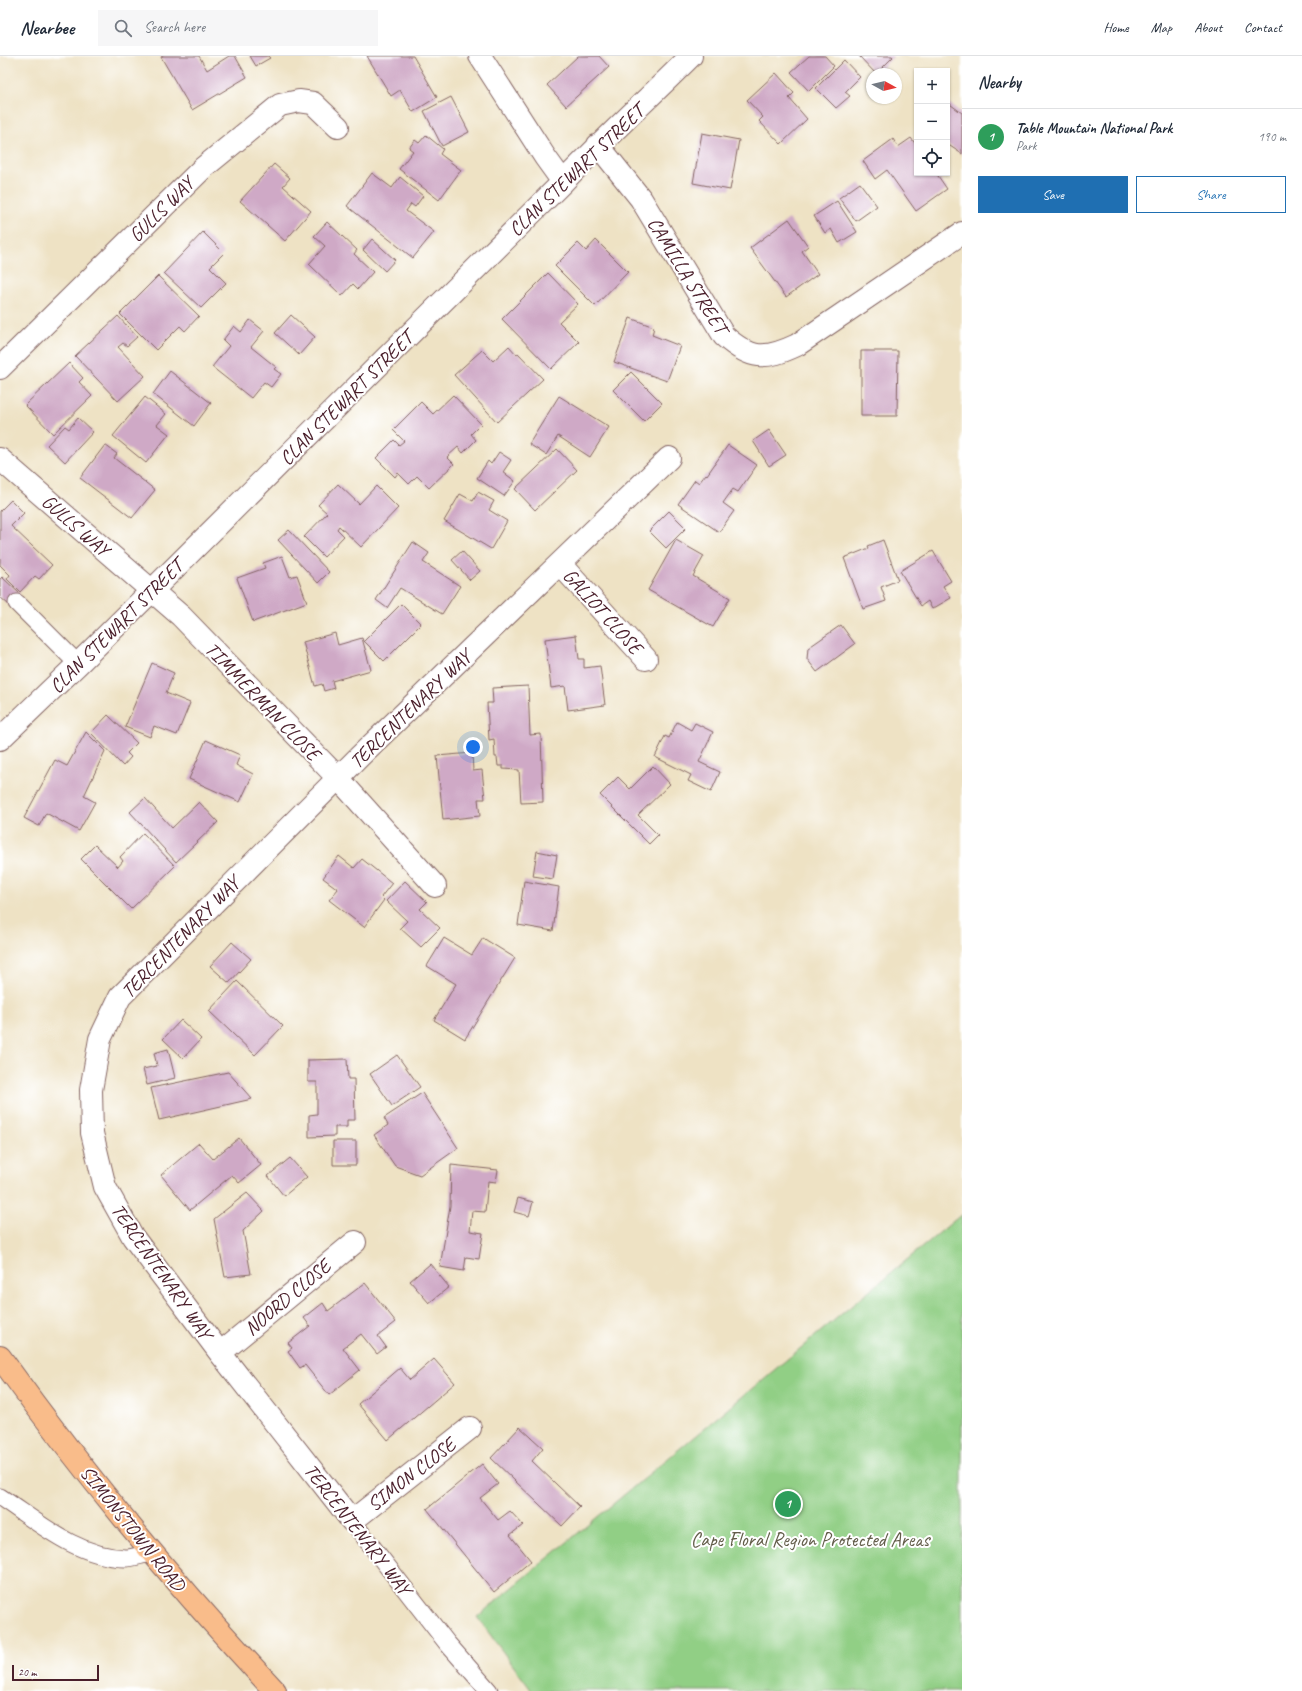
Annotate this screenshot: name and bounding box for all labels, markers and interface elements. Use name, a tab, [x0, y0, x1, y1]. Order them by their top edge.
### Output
search box	[98, 10, 378, 46]
text: Nearbee	[20, 16, 74, 40]
icon: search	[112, 17, 134, 39]
text: Search here	[144, 18, 205, 37]
text: Home	[1103, 19, 1129, 36]
text: Map	[1151, 19, 1172, 36]
text: About	[1194, 19, 1222, 36]
text: Contact	[1244, 19, 1282, 36]
north arrow	[866, 68, 902, 104]
map controls	[914, 68, 950, 176]
button: +	[914, 68, 950, 104]
text: Nearby	[978, 72, 1021, 93]
street label: CLAN STEWART STREET	[503, 96, 653, 242]
button: −	[914, 104, 950, 140]
text: Table Mountain National Park	[1016, 119, 1172, 138]
text: 1	[988, 129, 994, 145]
text: 190 m	[1258, 129, 1286, 145]
text: Park	[1016, 138, 1037, 154]
button: locate	[914, 140, 950, 176]
street label: GULLS WAY	[123, 169, 201, 247]
button: Save	[978, 176, 1128, 213]
button: Share	[1136, 176, 1286, 213]
street label: CAMILLA STREET	[642, 213, 736, 342]
street label: CLAN STEWART STREET	[274, 323, 422, 471]
street label: GULLS WAY	[36, 489, 117, 564]
street label: CLAN STEWART STREET	[44, 551, 192, 699]
street label: GALIOT CLOSE	[558, 563, 650, 662]
street label: TIMMERMAN CLOSE	[200, 637, 328, 768]
street label: TERCENTENARY WAY	[344, 642, 479, 774]
your location	[463, 737, 483, 757]
street label: TERCENTENARY WAY	[116, 868, 248, 1003]
street label: TERCENTENARY WAY	[106, 1199, 220, 1347]
street label: NOORD CLOSE	[239, 1252, 337, 1341]
street label: SIMON CLOSE	[362, 1431, 462, 1517]
street label: TERCENTENARY WAY	[299, 1459, 419, 1603]
street label: SIMONSTOWN ROAD	[74, 1461, 192, 1598]
pin: 1	[775, 1489, 801, 1519]
park label: Cape Floral Region Protected Areas	[691, 1527, 931, 1552]
scale bar	[12, 1663, 99, 1682]
text: 20 m	[18, 1665, 37, 1679]

